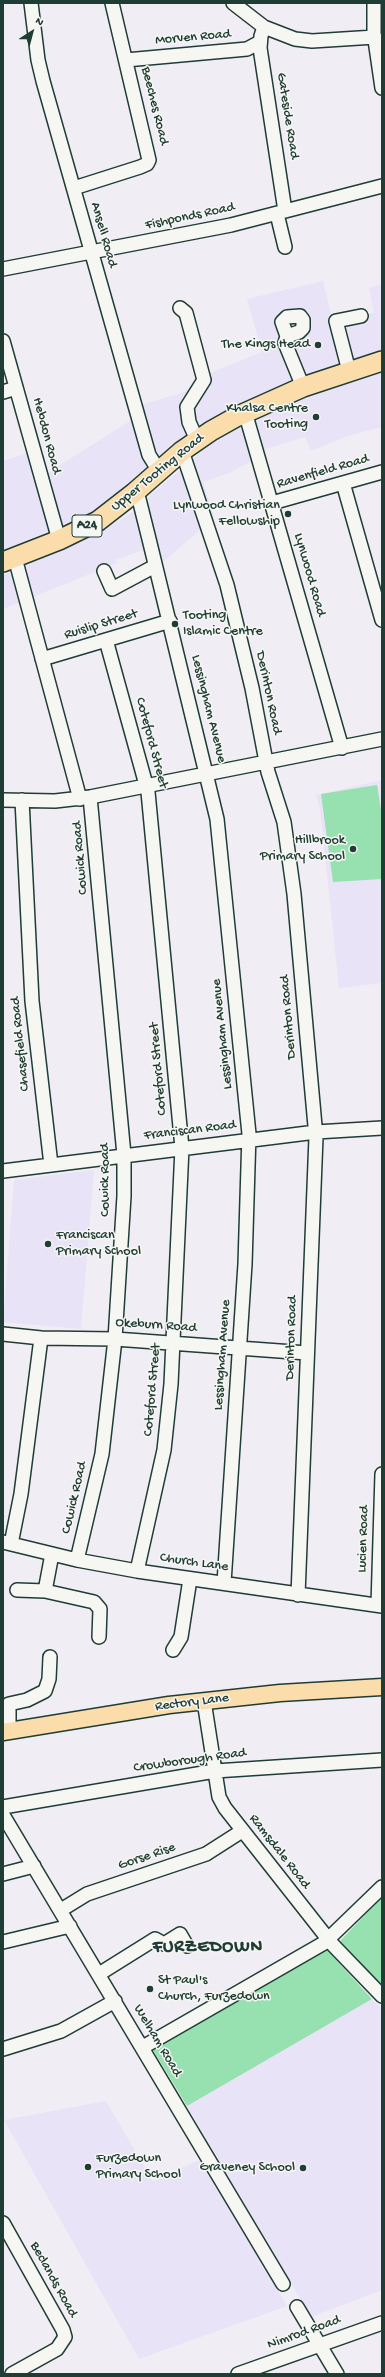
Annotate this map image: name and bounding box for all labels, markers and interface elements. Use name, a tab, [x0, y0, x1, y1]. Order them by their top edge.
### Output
north arrow	[12, 12, 52, 52]
text: N	[33, 15, 45, 29]
street label: Morven Road	[154, 26, 232, 50]
street label: Beeches Road	[136, 65, 172, 147]
street label: Gateside Road	[272, 72, 302, 160]
street label: Fishponds Road	[144, 199, 236, 235]
street label: Ansell Road	[86, 200, 120, 270]
place label: The Kings Head	[222, 337, 310, 353]
marker: The Kings Head	[313, 340, 323, 350]
street label: Hebdon Road	[28, 396, 64, 476]
place label: Khalsa Centre Tooting	[226, 401, 308, 434]
marker: Khalsa Centre Tooting	[311, 412, 321, 422]
street label: Upper Tooting Road	[108, 430, 208, 516]
street label: Ravenfield Road	[275, 451, 371, 493]
place label: Lynwood Christian Fellowship	[173, 498, 280, 530]
marker: Lynwood Christian Fellowship	[283, 509, 293, 519]
road number: A24	[72, 515, 102, 537]
street label: Lynwood Road	[289, 531, 329, 619]
street label: Ruislip Street	[62, 606, 140, 644]
place label: Tooting Islamic Centre	[183, 608, 263, 640]
marker: Tooting Islamic Centre	[170, 619, 180, 629]
street label: Derinton Road	[251, 650, 285, 736]
street label: Lessingham Avenue	[186, 653, 230, 765]
street label: Coteford Street	[131, 696, 171, 790]
street label: Cowick Road	[69, 821, 93, 895]
place label: Hillbrook Primary School	[260, 833, 345, 866]
marker: Hillbrook Primary School	[348, 844, 358, 854]
street label: Derinton Road	[277, 974, 301, 1060]
street label: Lessingham Avenue	[209, 978, 237, 1090]
street label: Chasefield Road	[8, 996, 34, 1092]
street label: Coteford Street	[147, 1022, 171, 1116]
street label: Franciscan Road	[143, 1117, 237, 1145]
street label: Cowick Road	[98, 1143, 114, 1217]
place label: Franciscan Primary School	[56, 1228, 141, 1260]
marker: Franciscan Primary School	[43, 1239, 53, 1249]
street label: Derinton Road	[282, 1295, 302, 1381]
street label: Lessingham Avenue	[211, 1299, 235, 1411]
street label: Okeburn Road	[115, 1315, 197, 1337]
street label: Coteford Street	[141, 1343, 165, 1437]
street label: Cowick Road	[59, 1460, 91, 1536]
street label: Lucien Road	[354, 1505, 374, 1573]
street label: Church Lane	[159, 1550, 229, 1576]
street label: Rectory Lane	[154, 1690, 230, 1716]
street label: Crowborough Road	[133, 1745, 247, 1777]
street label: Ramsdale Road	[245, 1811, 313, 1893]
street label: Gorse Rise	[116, 1839, 178, 1875]
district label: FURZEDOWN	[153, 1937, 263, 1959]
place label: St Paul's Church, Furzedown	[158, 1973, 270, 2006]
marker: St Paul's Church, Furzedown	[145, 1984, 155, 1994]
street label: Welham Road	[129, 2002, 185, 2080]
place label: Furzedown Primary School	[96, 2151, 181, 2184]
place label: Graveney School	[200, 2160, 295, 2176]
marker: Furzedown Primary School	[83, 2162, 93, 2172]
marker: Graveney School	[298, 2163, 308, 2173]
street label: Beclands Road	[25, 2239, 81, 2321]
street label: Nimrod Road	[265, 2312, 343, 2354]

